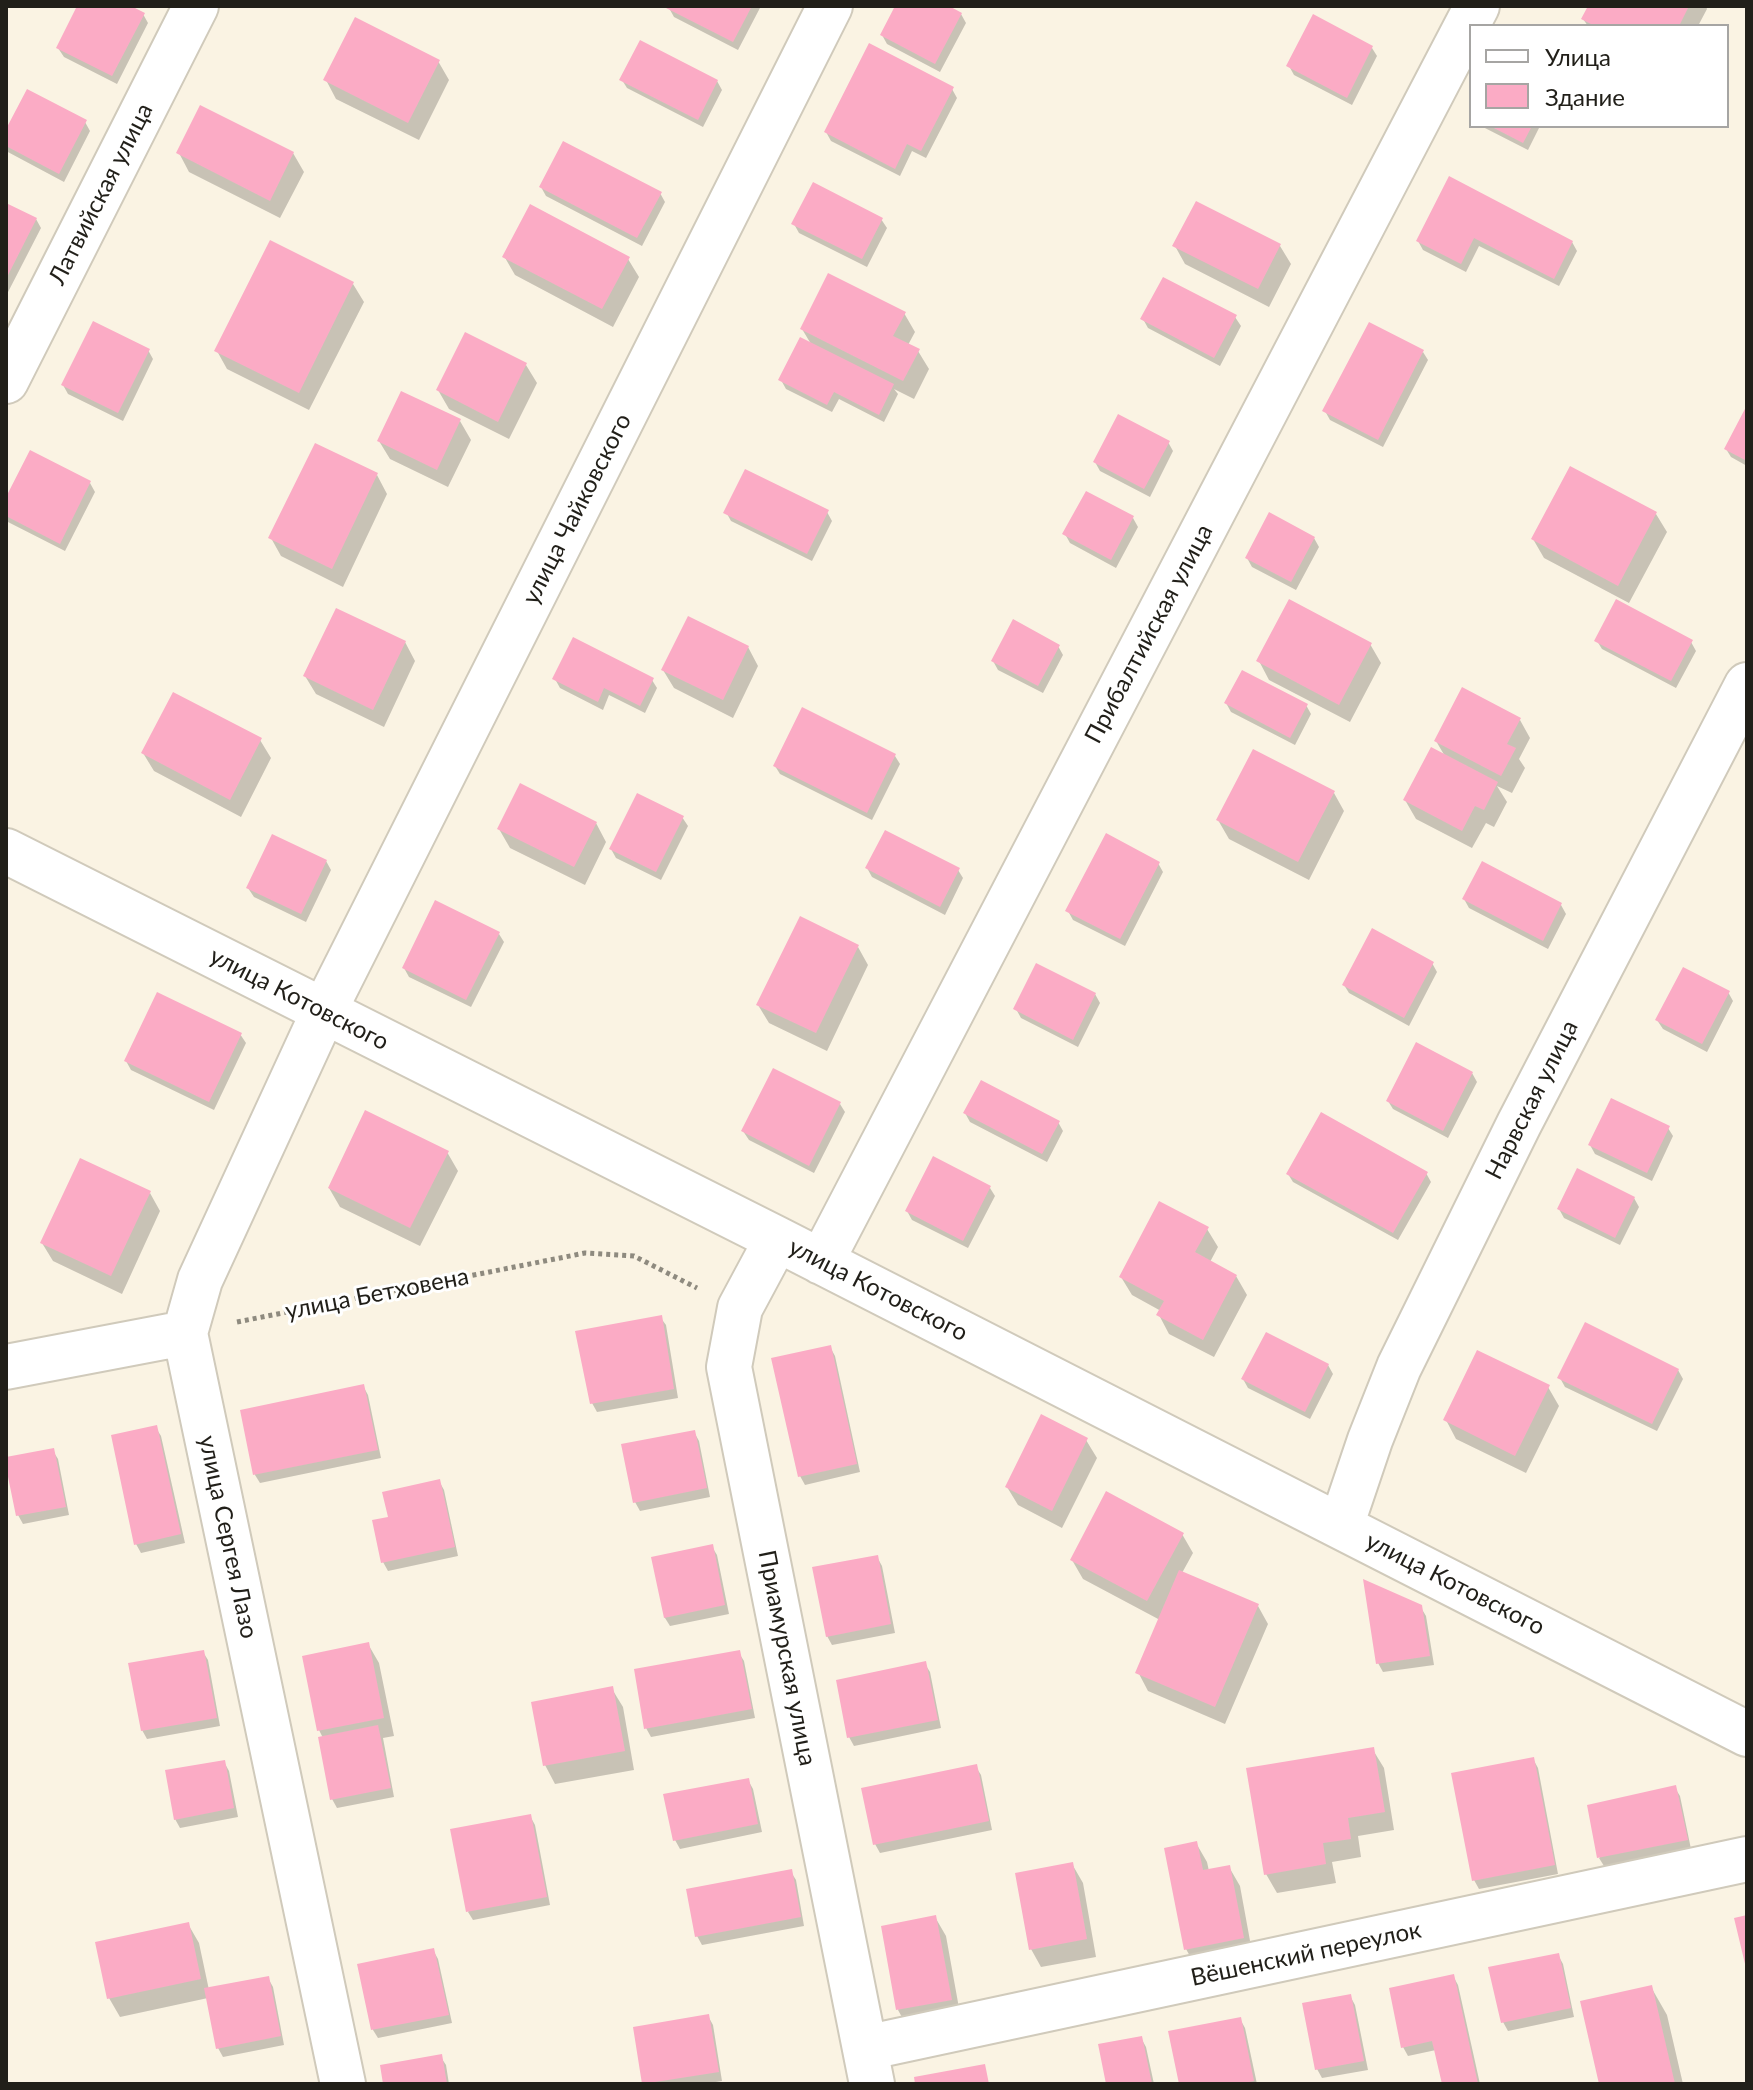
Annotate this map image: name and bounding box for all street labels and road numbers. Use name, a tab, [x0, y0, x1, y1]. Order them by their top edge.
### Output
street label: Латвийская улица	[43, 98, 159, 290]
street label: улица Чайковского	[516, 409, 638, 609]
street label: Прибалтийская улица	[1079, 520, 1219, 748]
street label: улица Котовского	[205, 941, 393, 1057]
street label: Нарвская улица	[1480, 1016, 1584, 1184]
street label: улица Котовского	[784, 1232, 972, 1348]
street label: улица Бетховена	[283, 1262, 471, 1326]
street label: улица Сергея Лазо	[192, 1433, 264, 1641]
street label: улица Котовского	[1361, 1526, 1549, 1642]
street label: Приамурская улица	[752, 1548, 822, 1768]
street label: Вёшенский переулок	[1188, 1915, 1424, 1993]

